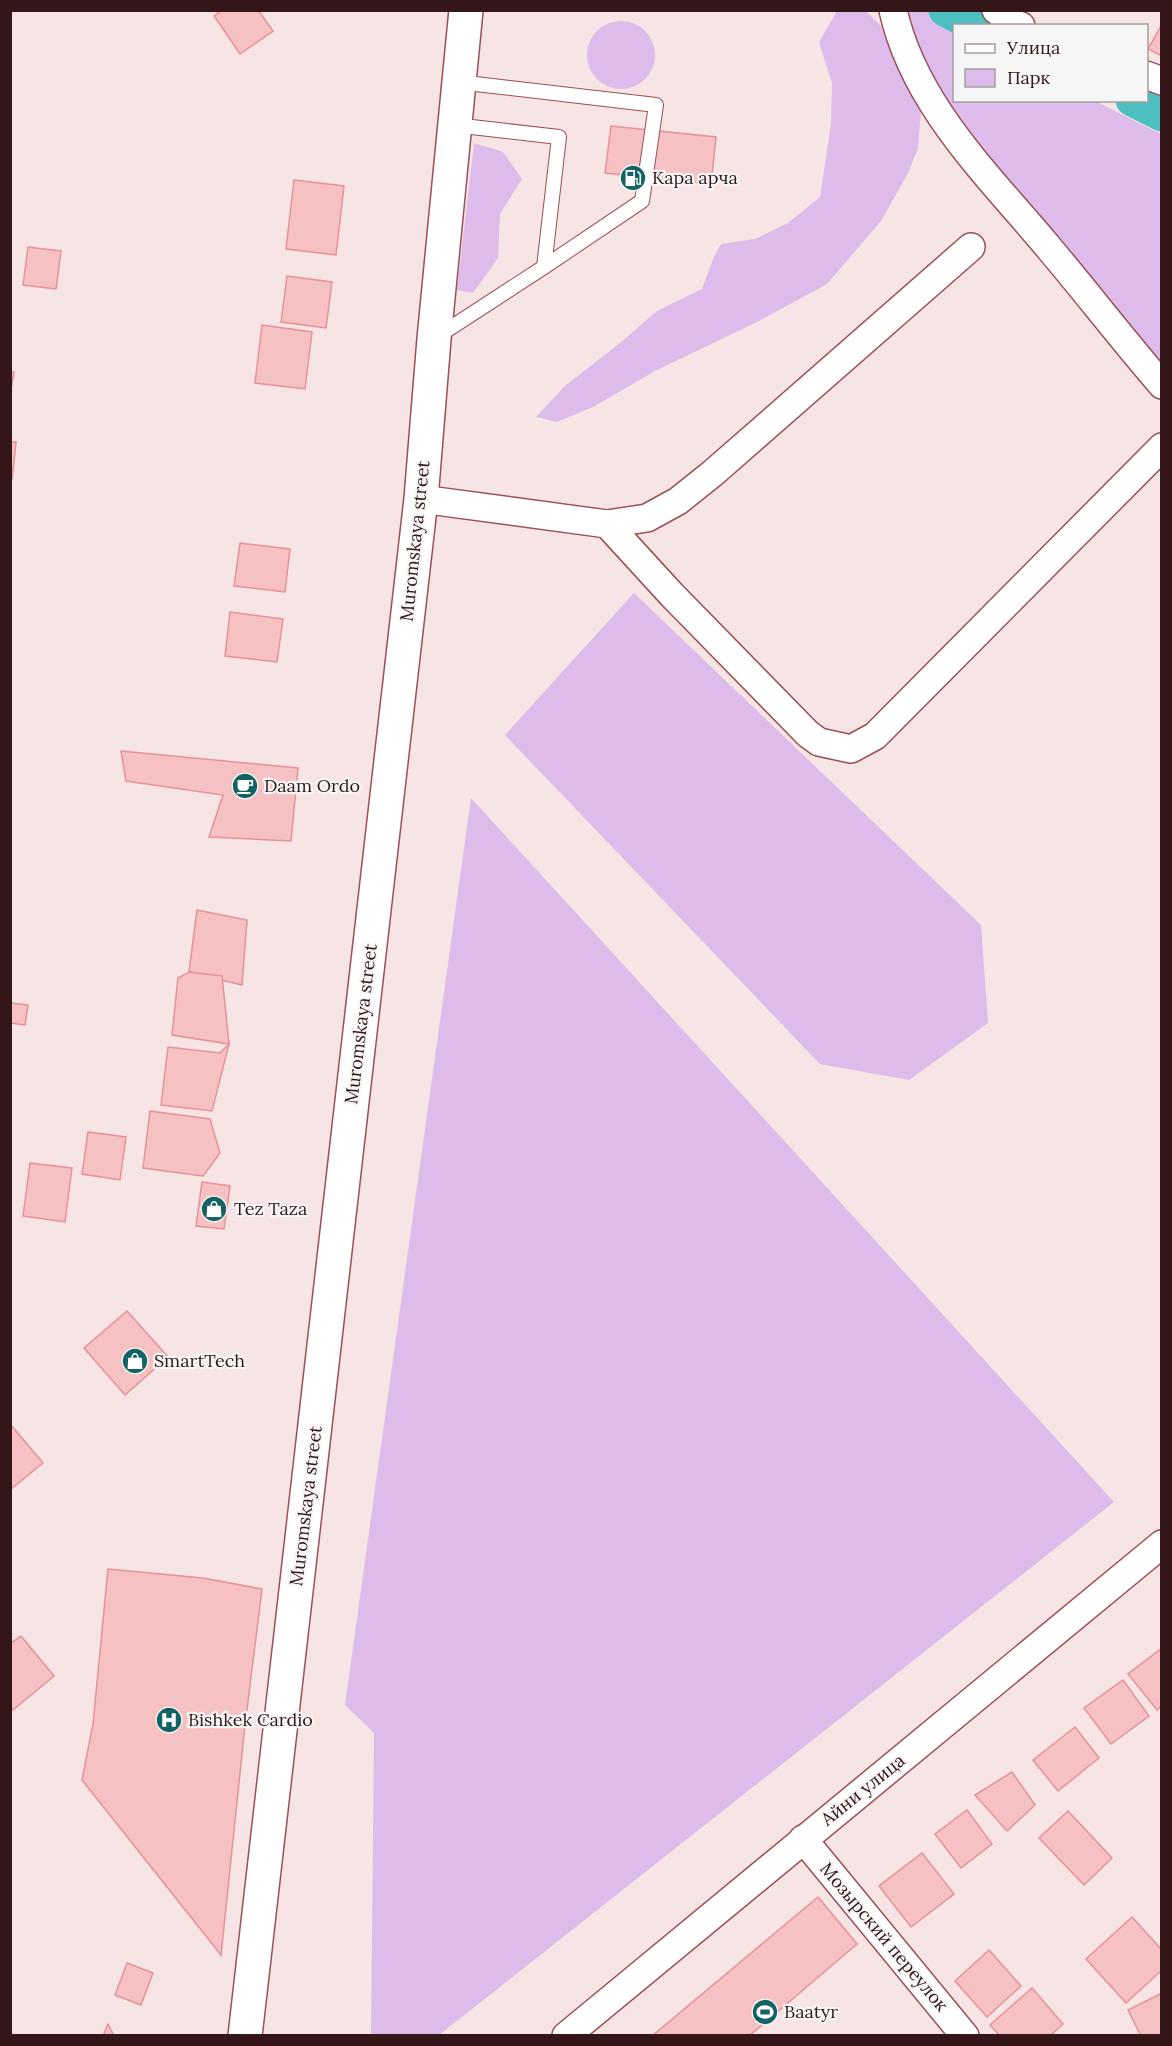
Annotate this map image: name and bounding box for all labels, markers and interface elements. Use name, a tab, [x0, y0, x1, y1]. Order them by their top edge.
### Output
legend	[953, 24, 1148, 102]
text: Улица	[1006, 36, 1060, 59]
text: Парк	[1007, 66, 1051, 89]
fuel station icon: Кара арча	[618, 163, 648, 193]
place label: Кара арча	[652, 166, 738, 189]
street label: Muromskaya street	[395, 459, 434, 622]
cafe icon: Daam Ordo	[230, 771, 260, 801]
place label: Daam Ordo	[264, 774, 360, 797]
street label: Muromskaya street	[339, 942, 382, 1105]
shop icon: Tez Taza	[199, 1194, 229, 1224]
place label: Tez Taza	[234, 1197, 307, 1220]
shop icon: SmartTech	[120, 1346, 150, 1376]
place label: SmartTech	[154, 1349, 245, 1372]
street label: Muromskaya street	[284, 1424, 327, 1587]
hospital icon: Bishkek Cardio	[154, 1705, 184, 1735]
place label: Bishkek Cardio	[188, 1708, 313, 1731]
street label: Айни улица	[815, 1749, 909, 1831]
street label: Мозырский переулок	[815, 1857, 954, 2016]
sports icon: Baatyr	[750, 1997, 780, 2027]
place label: Baatyr	[784, 2000, 838, 2023]

